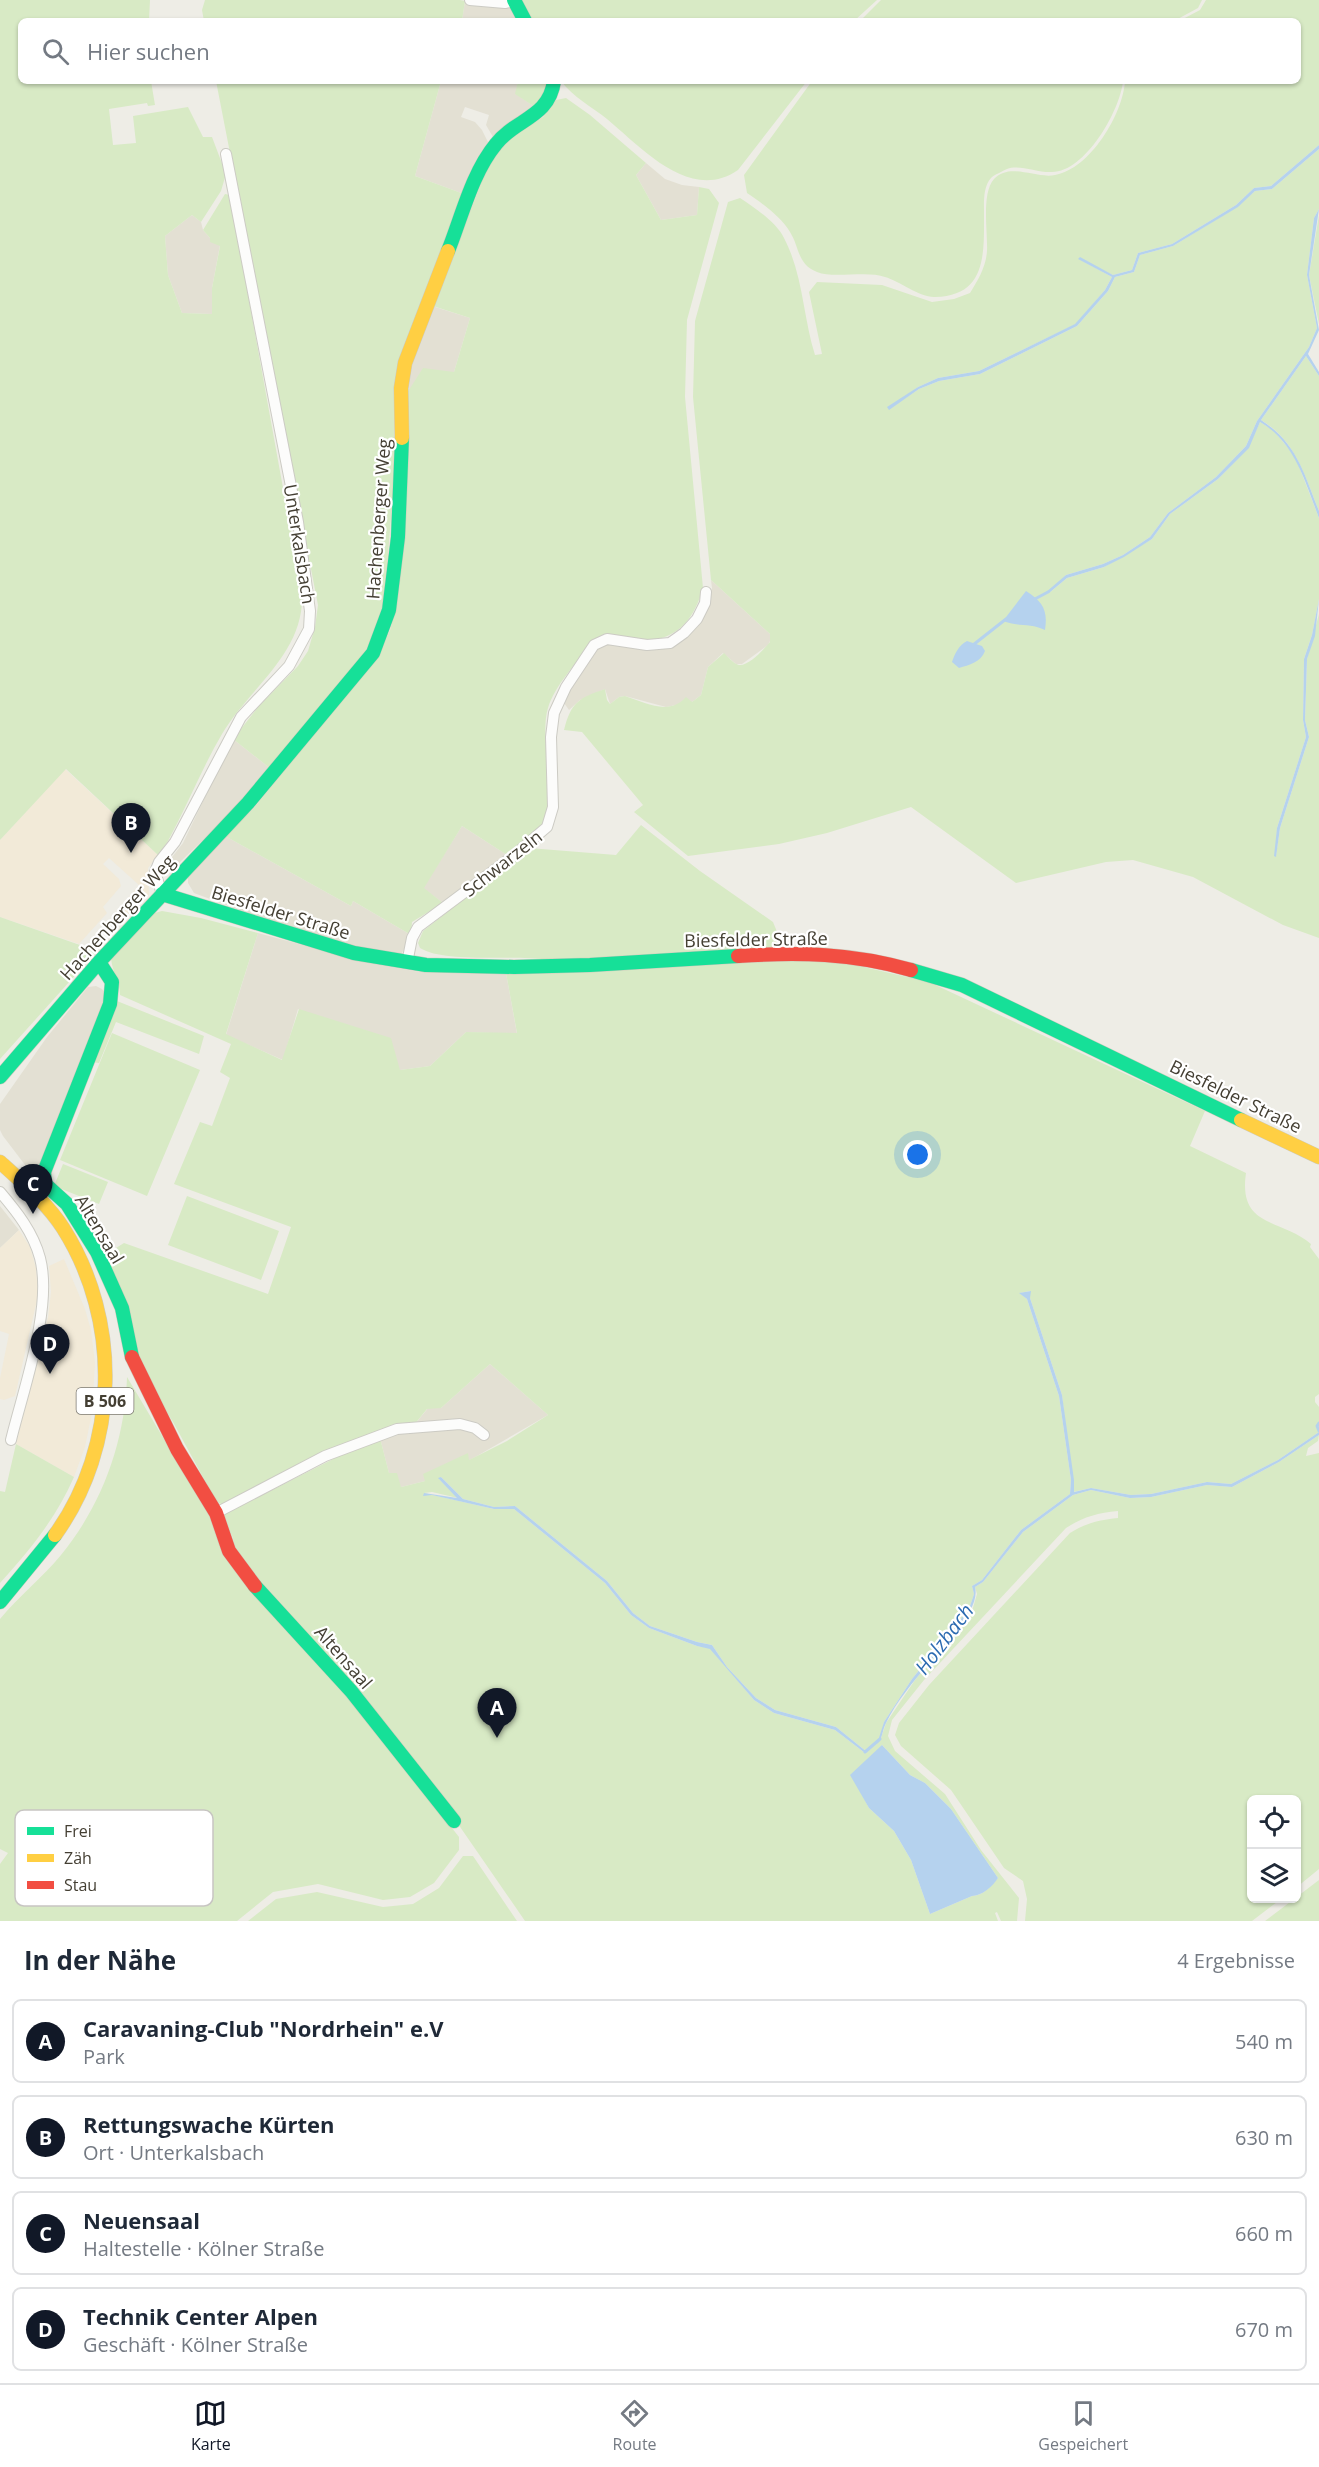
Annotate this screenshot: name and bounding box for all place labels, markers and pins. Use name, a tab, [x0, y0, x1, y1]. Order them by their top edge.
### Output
pin: B	[112, 804, 150, 853]
pin: C	[14, 1164, 52, 1214]
pin: D	[31, 1324, 70, 1374]
pin: A	[478, 1688, 516, 1738]

